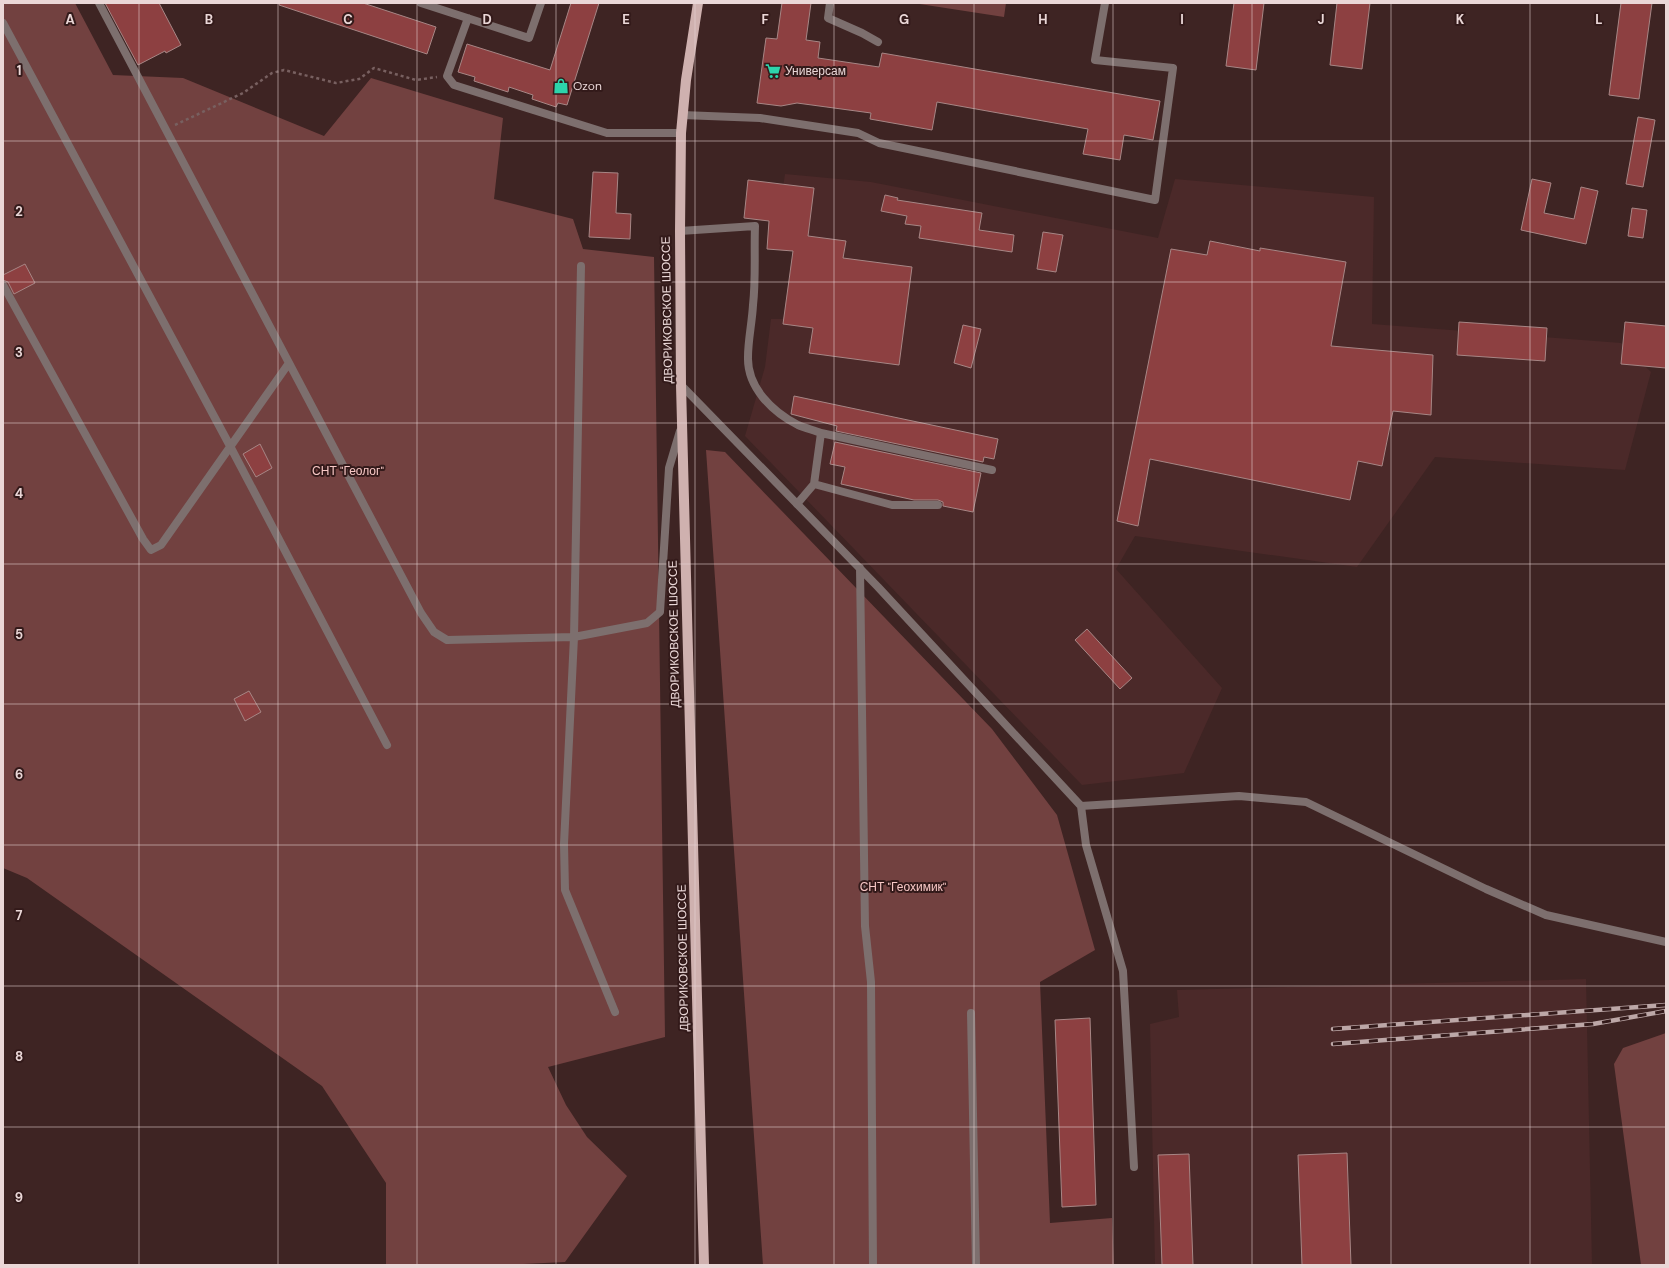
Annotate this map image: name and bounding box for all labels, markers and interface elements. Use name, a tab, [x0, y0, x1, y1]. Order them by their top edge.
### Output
text: A	[65, 11, 75, 28]
text: B	[205, 11, 213, 28]
text: C	[343, 11, 353, 28]
text: D	[482, 11, 492, 28]
text: E	[622, 11, 630, 28]
text: F	[761, 11, 769, 28]
text: G	[899, 11, 909, 28]
text: H	[1038, 11, 1048, 28]
text: I	[1180, 11, 1184, 28]
text: J	[1317, 11, 1325, 28]
text: K	[1456, 11, 1465, 28]
text: L	[1595, 11, 1603, 28]
text: 1	[17, 62, 21, 79]
supermarket icon: Универсам	[764, 62, 782, 80]
place label: Универсам	[785, 63, 846, 79]
shop icon: Ozon	[552, 77, 570, 95]
place label: Ozon	[573, 78, 602, 94]
text: 2	[15, 203, 23, 220]
street label: ДВОРИКОВСКОЕ ШОССЕ	[658, 236, 676, 384]
text: 3	[15, 344, 23, 361]
park label: СНТ "Геолог"	[312, 463, 384, 479]
text: 4	[15, 485, 23, 502]
street label: ДВОРИКОВСКОЕ ШОССЕ	[665, 560, 683, 708]
text: 5	[15, 626, 23, 643]
text: 6	[15, 766, 23, 783]
park label: СНТ "Геохимик"	[860, 879, 947, 895]
street label: ДВОРИКОВСКОЕ ШОССЕ	[674, 884, 692, 1032]
text: 7	[16, 907, 23, 924]
text: 8	[15, 1048, 23, 1065]
text: 9	[15, 1189, 23, 1206]

